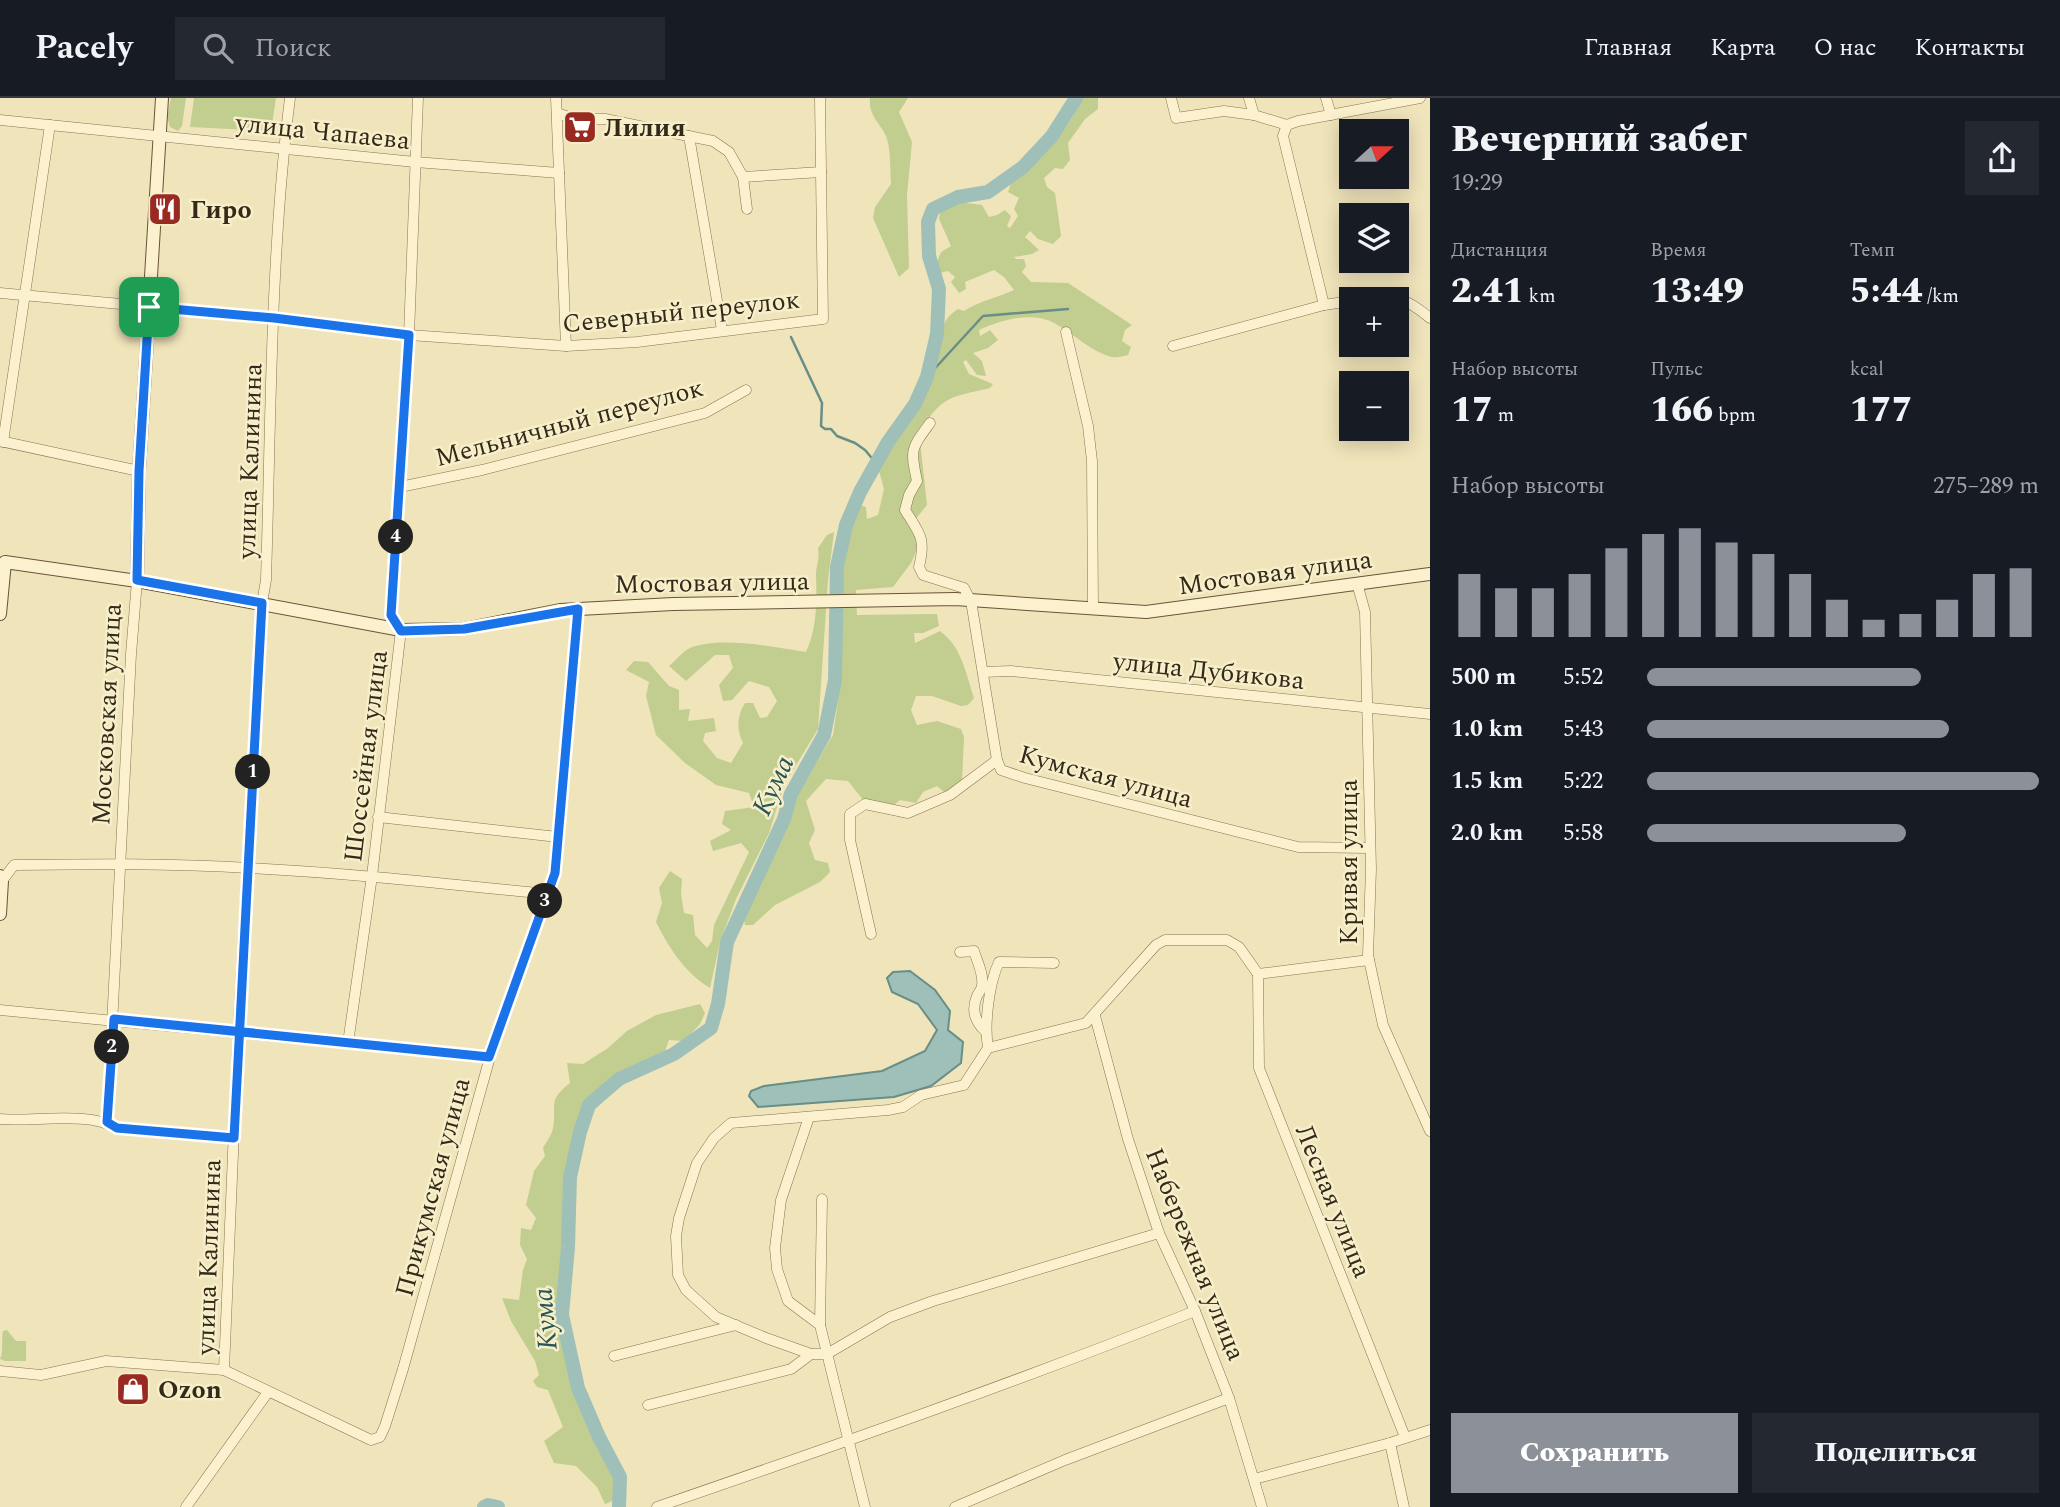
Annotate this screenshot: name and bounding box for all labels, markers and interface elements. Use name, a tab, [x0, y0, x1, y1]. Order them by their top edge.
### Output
search box	[175, 17, 665, 80]
text: Pacely	[35, 23, 133, 73]
text: Поиск	[255, 28, 332, 68]
icon: search	[199, 29, 237, 67]
text: Главная	[1584, 30, 1672, 66]
text: Карта	[1710, 30, 1776, 66]
text: О нас	[1814, 30, 1877, 66]
text: Контакты	[1915, 30, 2025, 66]
street label: улица Чапаева	[233, 103, 412, 161]
supermarket icon: Лилия	[561, 108, 599, 146]
place label: Лилия	[604, 108, 686, 148]
text: Вечерний забег	[1451, 111, 1747, 169]
north arrow	[1339, 119, 1409, 189]
map controls	[1339, 119, 1409, 441]
button: share	[1965, 121, 2039, 195]
text: 19:29	[1451, 166, 1503, 201]
restaurant icon: Гиро	[146, 190, 184, 228]
place label: Гиро	[190, 190, 252, 230]
button: layers	[1339, 203, 1409, 273]
text: Дистанция	[1451, 236, 1548, 265]
text: Время	[1650, 236, 1706, 265]
text: Темп	[1850, 236, 1895, 265]
text: 2.41	[1451, 265, 1524, 318]
text: 13:49	[1650, 265, 1744, 318]
text: 5:44	[1850, 265, 1922, 318]
pin	[119, 277, 179, 337]
street label: Северный переулок	[560, 280, 802, 344]
text: km	[1524, 282, 1556, 311]
text: /km	[1922, 282, 1959, 311]
button: +	[1339, 287, 1409, 357]
icon: arrive	[130, 288, 168, 326]
text: Набор высоты	[1451, 355, 1578, 384]
text: Пульс	[1650, 355, 1703, 384]
text: kcal	[1850, 355, 1884, 384]
street label: улица Калинина	[227, 362, 273, 561]
street label: Мельничный переулок	[431, 368, 708, 478]
button: −	[1339, 371, 1409, 441]
text: 17	[1451, 384, 1493, 437]
text: 166	[1650, 384, 1713, 437]
text: 177	[1850, 384, 1913, 437]
text: m	[1493, 401, 1514, 430]
text: bpm	[1713, 401, 1756, 430]
text: Набор высоты	[1451, 469, 1605, 504]
text: 275–289 m	[1933, 469, 2039, 504]
pin: 4	[378, 520, 414, 555]
text: 4	[390, 522, 401, 551]
street label: Мостовая улица	[1176, 540, 1375, 606]
street label: Мостовая улица	[614, 561, 810, 605]
street label: Московская улица	[81, 602, 133, 826]
street label: улица Дубикова	[1110, 641, 1307, 701]
street label: Шоссейная улица	[333, 647, 399, 864]
text: 500 m	[1451, 660, 1516, 695]
text: 5:52	[1563, 660, 1603, 695]
text: 1.0 km	[1451, 712, 1523, 747]
text: 5:43	[1563, 712, 1603, 747]
street label: Кумская улица	[1014, 735, 1197, 819]
water label: Кума	[741, 748, 806, 823]
pin: 1	[236, 754, 270, 790]
text: 1	[247, 757, 258, 786]
text: 1.5 km	[1451, 764, 1523, 799]
text: 5:22	[1563, 764, 1603, 799]
street label: Кривая улица	[1329, 779, 1369, 945]
text: 2.0 km	[1451, 816, 1523, 851]
text: 5:58	[1563, 816, 1603, 851]
pin: 3	[528, 884, 562, 918]
text: 3	[539, 886, 550, 915]
pin: 2	[94, 1030, 130, 1065]
text: 2	[106, 1032, 117, 1061]
street label: Прикумская улица	[384, 1073, 482, 1301]
street label: Лесная улица	[1284, 1119, 1382, 1284]
street label: Набережная улица	[1134, 1142, 1256, 1367]
street label: улица Калинина	[186, 1158, 232, 1357]
water label: Кума	[521, 1286, 570, 1352]
shop icon: Ozon	[114, 1370, 152, 1408]
place label: Ozon	[158, 1370, 222, 1410]
button: Сохранить	[1451, 1413, 1738, 1493]
button: Поделиться	[1752, 1413, 2039, 1493]

